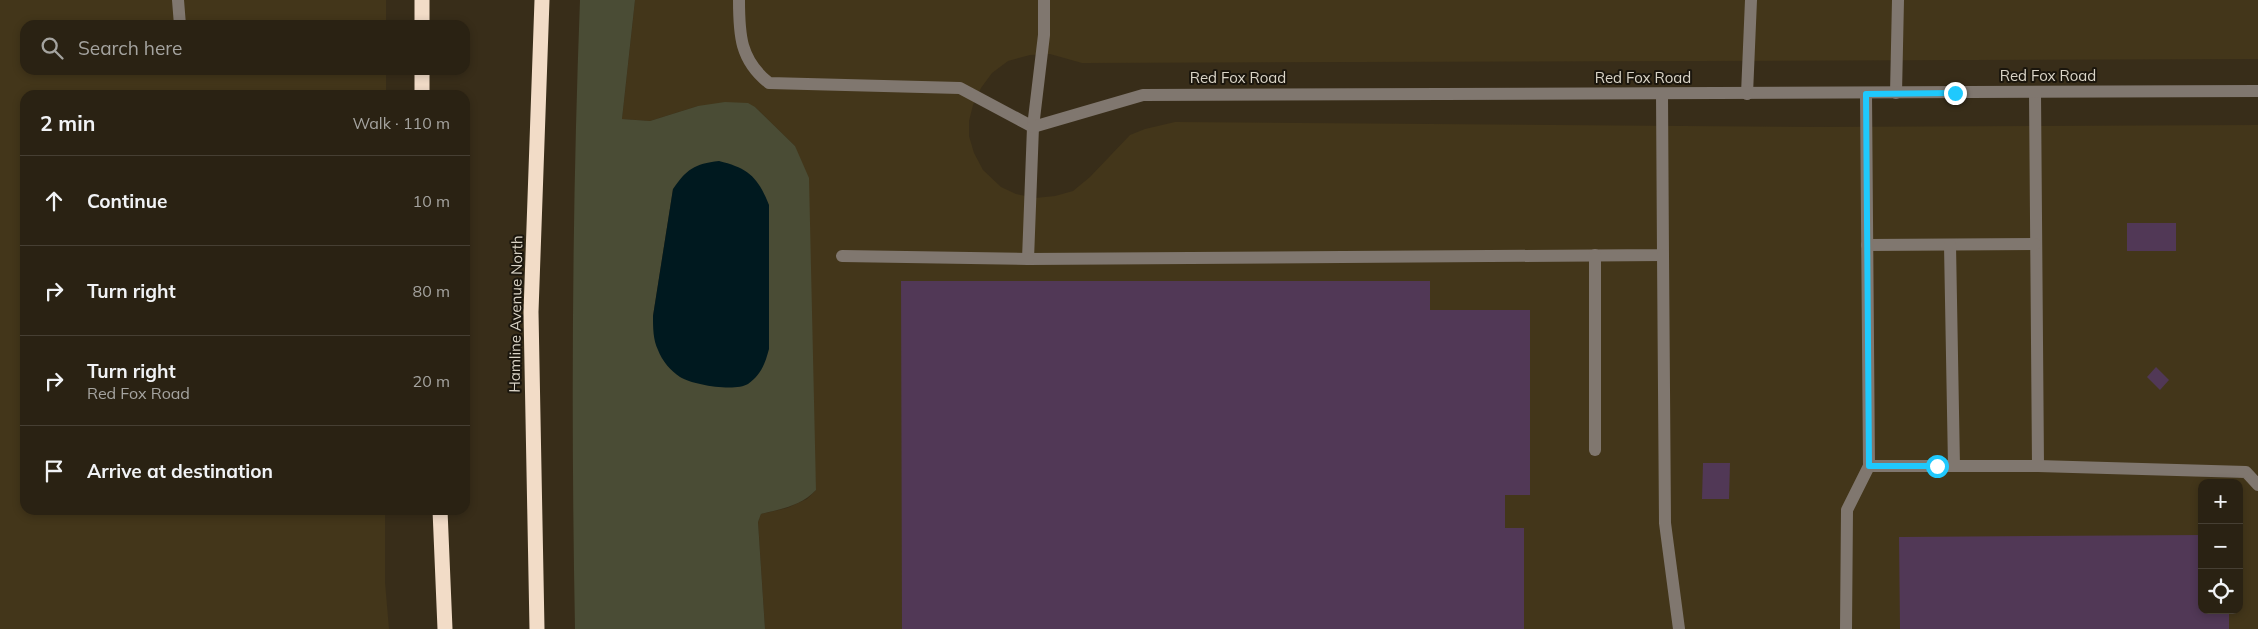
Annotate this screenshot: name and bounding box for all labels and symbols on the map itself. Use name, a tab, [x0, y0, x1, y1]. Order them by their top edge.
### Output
street label: Red Fox Road	[2000, 66, 2096, 85]
street label: Red Fox Road	[1190, 68, 1286, 87]
street label: Red Fox Road	[1595, 68, 1691, 87]
route end	[1944, 82, 1967, 105]
street label: Hamline Avenue North	[505, 235, 526, 393]
route start	[1926, 455, 1949, 478]

